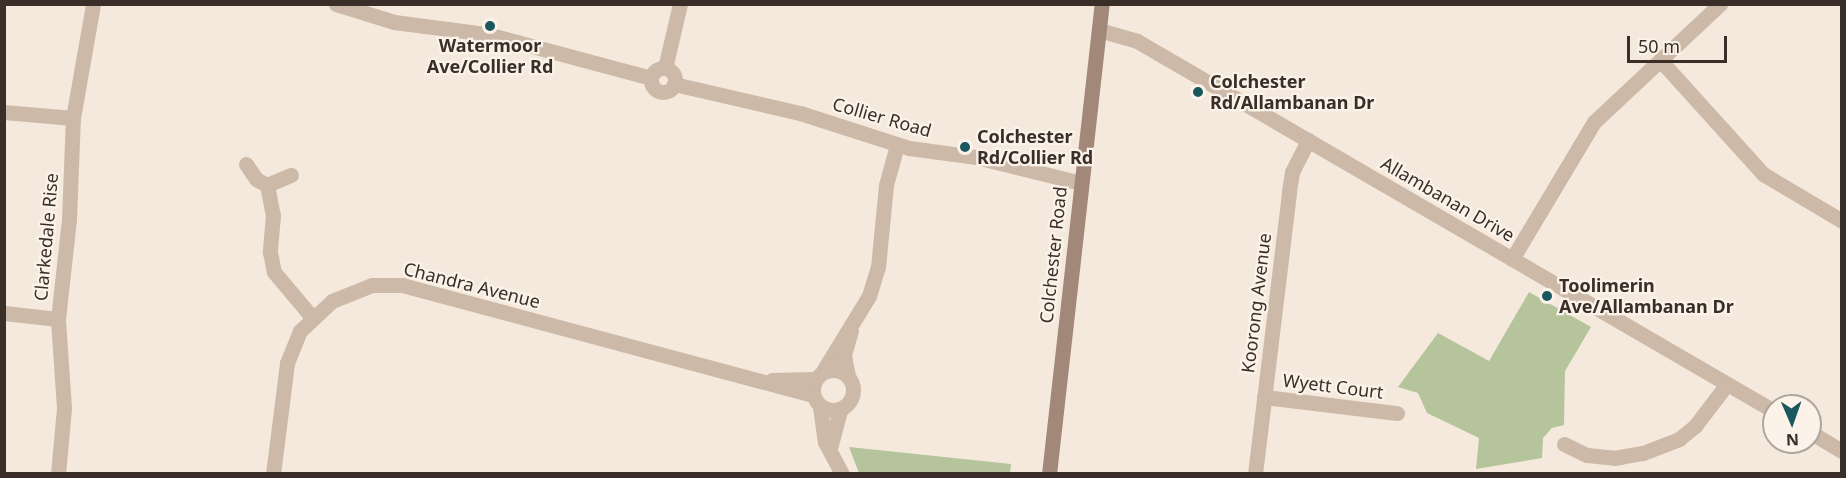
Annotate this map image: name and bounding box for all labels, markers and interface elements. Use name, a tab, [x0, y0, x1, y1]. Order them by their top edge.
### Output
marker: Watermoor Ave/Collier Rd	[483, 19, 497, 33]
scale bar	[1630, 24, 1730, 62]
text: 50 m	[1638, 34, 1680, 58]
place label: Watermoor Ave/Collier Rd	[427, 35, 553, 78]
place label: Colchester Rd/Allambanan Dr	[1210, 71, 1374, 113]
marker: Colchester Rd/Allambanan Dr	[1191, 85, 1205, 99]
street label: Collier Road	[830, 93, 934, 141]
place label: Colchester Rd/Collier Rd	[977, 126, 1093, 168]
marker: Colchester Rd/Collier Rd	[958, 140, 972, 154]
street label: Allambanan Drive	[1377, 152, 1519, 246]
street label: Clarkedale Rise	[30, 172, 62, 302]
street label: Colchester Road	[1035, 186, 1071, 324]
street label: Koorong Avenue	[1237, 232, 1275, 374]
street label: Chandra Avenue	[402, 258, 542, 312]
place label: Toolimerin Ave/Allambanan Dr	[1559, 275, 1734, 318]
marker: Toolimerin Ave/Allambanan Dr	[1540, 289, 1554, 303]
street label: Wyett Court	[1282, 369, 1384, 403]
north arrow	[1762, 394, 1822, 454]
text: N	[1786, 429, 1799, 451]

